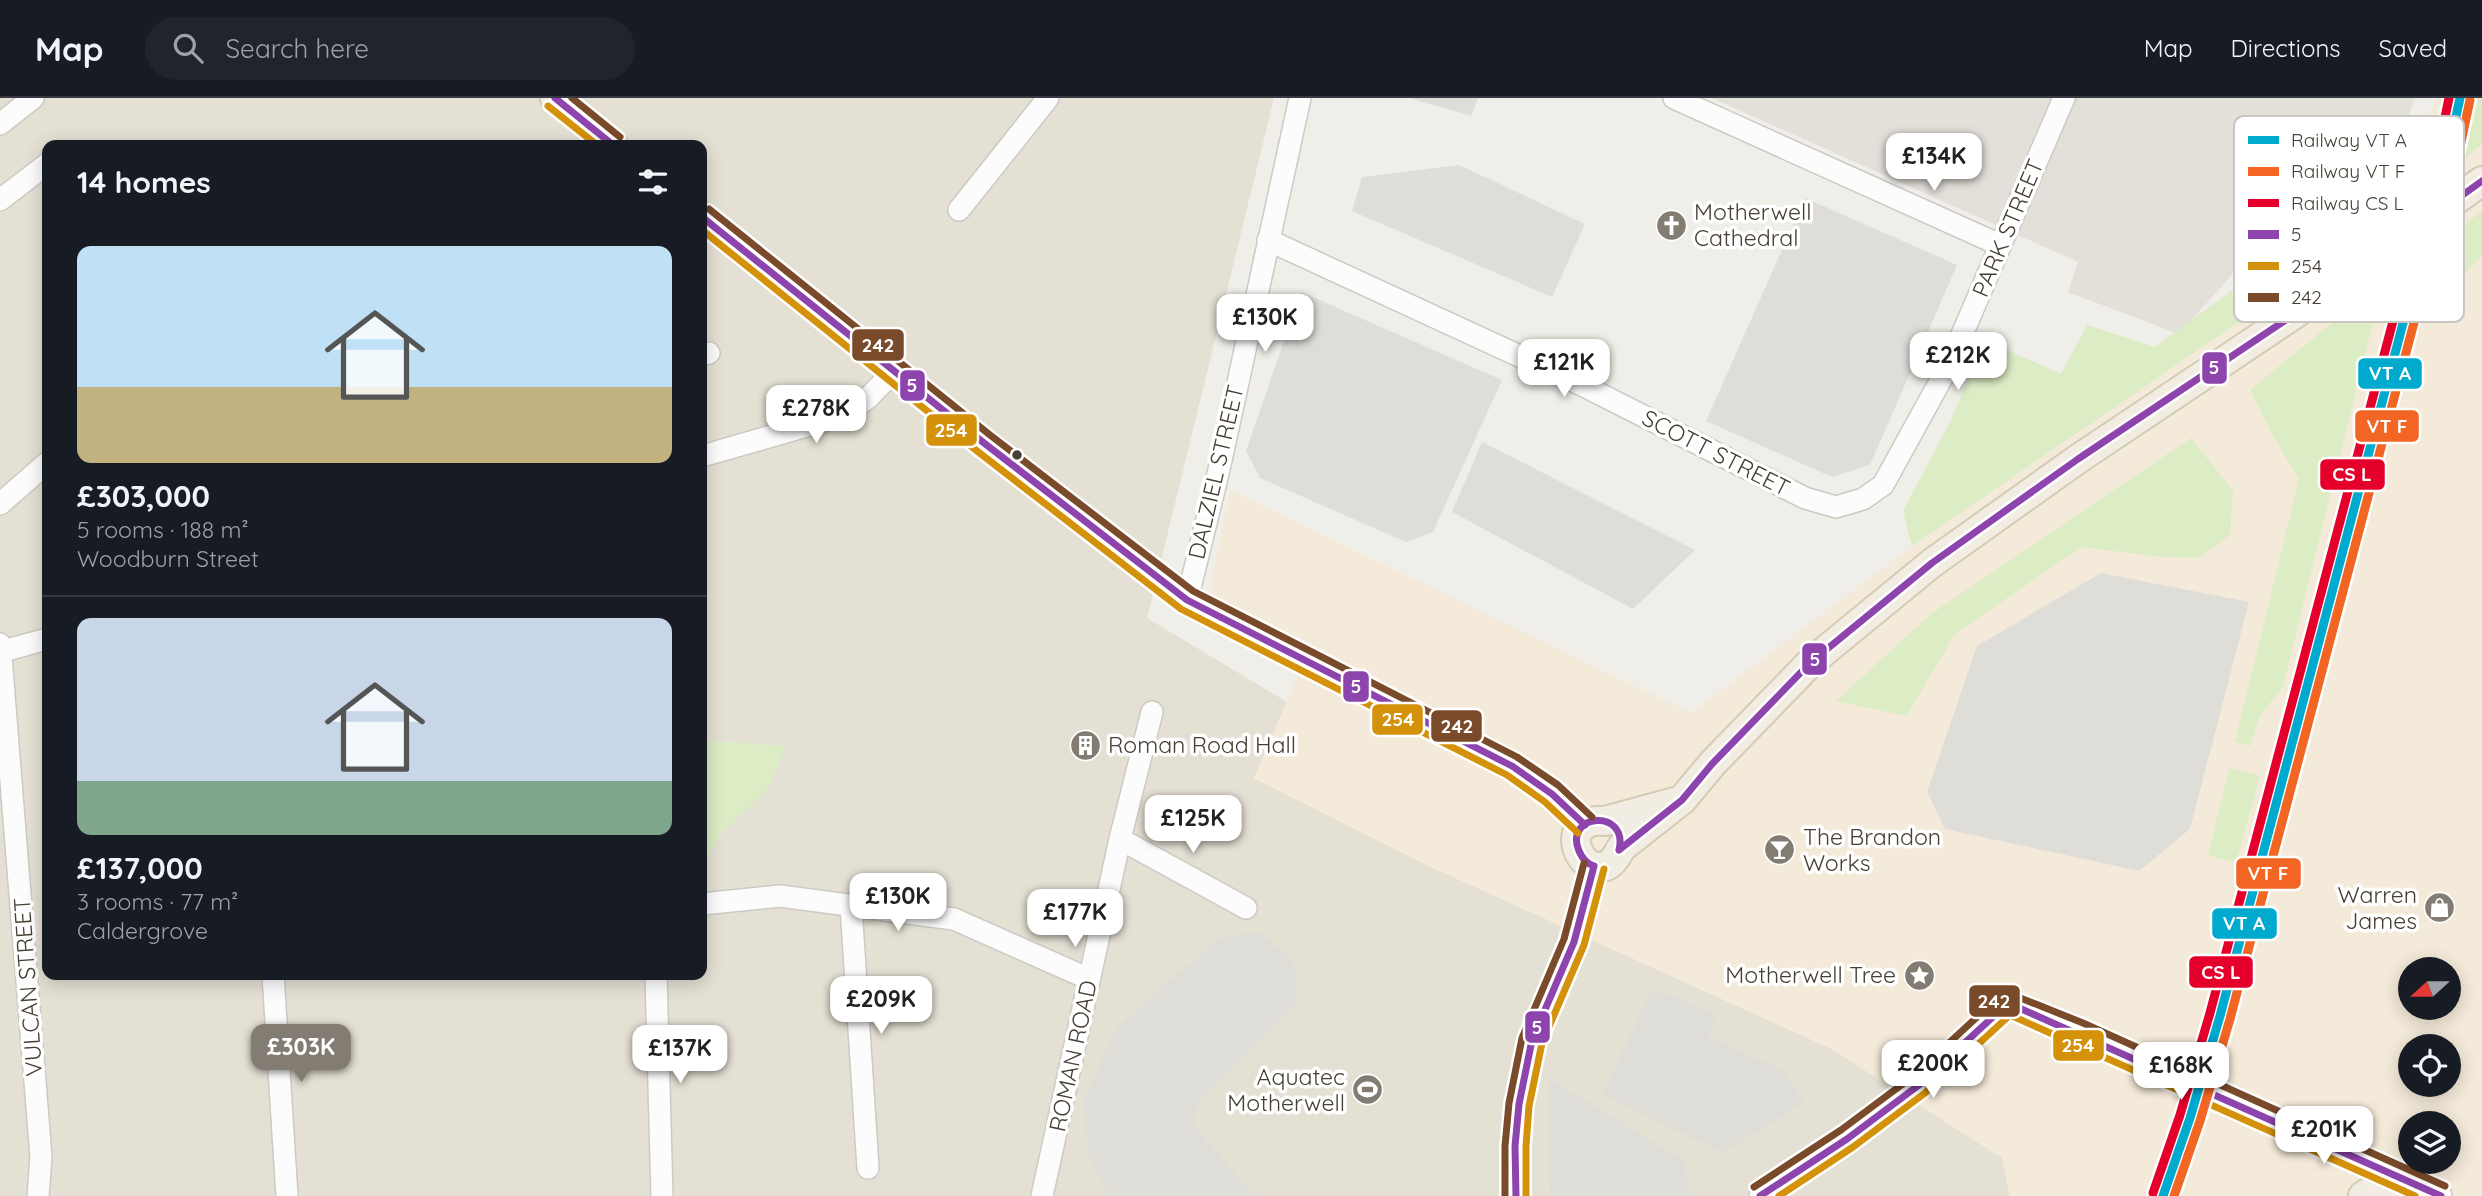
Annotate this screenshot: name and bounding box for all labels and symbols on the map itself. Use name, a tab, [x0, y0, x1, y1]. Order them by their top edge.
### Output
legend	[2234, 116, 2464, 322]
text: Railway VT A	[2291, 128, 2407, 152]
pin: £134K	[1885, 134, 1983, 193]
street label: PARK STREET	[1965, 154, 2050, 301]
text: Railway VT F	[2291, 159, 2406, 183]
text: Railway CS L	[2291, 191, 2404, 215]
place label: Motherwell Cathedral	[1694, 197, 1812, 252]
church icon: Motherwell Cathedral	[1654, 208, 1688, 242]
text: 5	[2291, 222, 2301, 246]
text: 254	[2291, 254, 2322, 278]
text: 242	[2291, 285, 2322, 309]
pin: £130K	[1216, 294, 1314, 354]
line badge: 242	[851, 328, 905, 362]
pin: £212K	[1909, 332, 2007, 392]
text: 242	[862, 333, 894, 357]
pin: £121K	[1515, 340, 1613, 399]
line badge: 5	[2201, 351, 2228, 385]
text: 5	[2209, 355, 2219, 379]
line badge: VT A	[2357, 357, 2423, 390]
text: VT A	[2369, 361, 2411, 385]
line badge: 5	[899, 369, 926, 402]
text: 5	[907, 373, 917, 397]
street label: DALZIEL STREET	[1181, 382, 1250, 562]
pin: £278K	[767, 386, 865, 445]
street label: SCOTT STREET	[1637, 403, 1795, 502]
line badge: VT F	[2354, 409, 2420, 443]
line badge: 254	[925, 413, 978, 447]
text: VT F	[2367, 414, 2407, 438]
text: 254	[935, 418, 967, 442]
unlabelled marker	[1010, 448, 1024, 462]
line badge: CS L	[2319, 458, 2386, 491]
text: CS L	[2332, 462, 2372, 486]
line badge: 5	[1801, 642, 1828, 676]
text: 5	[1810, 647, 1820, 671]
line badge: 5	[1342, 670, 1370, 703]
text: 5	[1351, 674, 1361, 698]
line badge: 254	[1371, 703, 1424, 736]
text: 254	[1382, 707, 1414, 731]
line badge: 242	[1430, 709, 1483, 743]
text: 242	[1441, 714, 1473, 738]
building icon: Roman Road Hall	[1068, 728, 1102, 762]
place label: Roman Road Hall	[1108, 730, 1296, 759]
pin: £125K	[1144, 796, 1242, 855]
place label: The Brandon Works	[1803, 822, 1941, 877]
bar icon: The Brandon Works	[1763, 833, 1797, 867]
line badge: VT F	[2235, 857, 2302, 890]
text: VT F	[2248, 861, 2288, 885]
pin: £130K	[849, 874, 947, 933]
place label: Warren James	[2338, 880, 2417, 935]
pin: £177K	[1026, 890, 1124, 949]
shop icon: Warren James	[2423, 891, 2457, 925]
street label: VULCAN STREET	[7, 897, 48, 1077]
line badge: VT A	[2211, 907, 2278, 940]
text: VT A	[2223, 911, 2265, 935]
line badge: CS L	[2188, 955, 2254, 989]
north arrow	[2398, 957, 2460, 1020]
place icon: Motherwell Tree	[1902, 958, 1936, 992]
place label: Motherwell Tree	[1725, 960, 1896, 989]
text: CS L	[2201, 960, 2241, 984]
pin: £209K	[832, 976, 930, 1036]
street label: ROMAN ROAD	[1042, 978, 1103, 1134]
line badge: 242	[1968, 984, 2021, 1018]
text: 242	[1978, 989, 2010, 1013]
line badge: 5	[1524, 1010, 1551, 1044]
text: 5	[1532, 1015, 1542, 1039]
pin: £303K	[252, 1024, 350, 1084]
pin: £137K	[631, 1026, 729, 1085]
line badge: 254	[2052, 1029, 2105, 1062]
text: 254	[2062, 1033, 2094, 1057]
pin: £200K	[1884, 1040, 1982, 1100]
pin: £168K	[2132, 1042, 2230, 1102]
place label: Aquatec Motherwell	[1227, 1062, 1345, 1117]
sports icon: Aquatec Motherwell	[1351, 1073, 1385, 1107]
pin: £201K	[2275, 1107, 2373, 1166]

